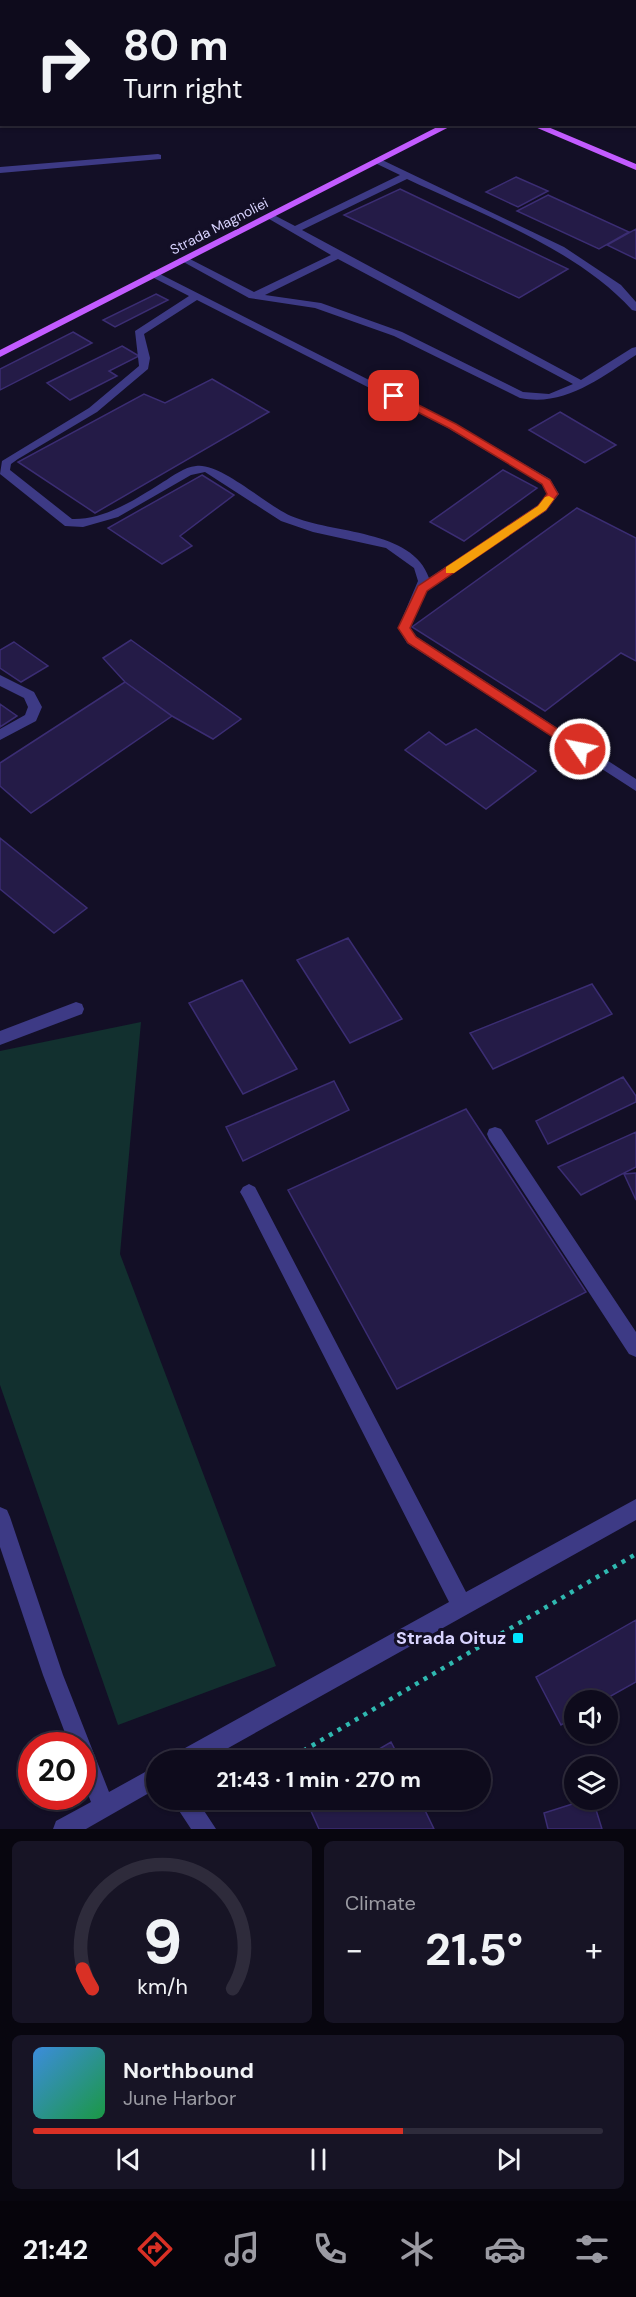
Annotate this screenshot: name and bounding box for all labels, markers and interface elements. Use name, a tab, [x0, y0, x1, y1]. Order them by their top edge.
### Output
text: 80 m	[123, 18, 229, 73]
icon: right	[24, 24, 102, 102]
text: Turn right	[123, 71, 243, 106]
street label: Strada Magnoliei	[167, 193, 271, 259]
pin	[368, 370, 419, 421]
icon: arrive	[377, 379, 410, 412]
position arrow	[548, 717, 612, 781]
place label: Strada Oituz	[396, 1626, 506, 1650]
marker: Strada Oituz	[511, 1631, 525, 1645]
map controls	[564, 1690, 618, 1810]
button: sound	[564, 1690, 618, 1744]
speed limit sign: 20	[18, 1732, 96, 1810]
button: layers	[564, 1756, 618, 1810]
text: 21:43 · 1 min · 270 m	[216, 1765, 421, 1794]
text: Climate	[345, 1890, 416, 1916]
text: 9	[142, 1901, 182, 1982]
text: 21.5°	[425, 1920, 523, 1979]
text: −	[345, 1928, 363, 1971]
text: +	[585, 1928, 603, 1971]
text: km/h	[137, 1973, 187, 2001]
text: Northbound	[123, 2056, 254, 2085]
text: June Harbor	[123, 2085, 236, 2111]
icon: previous	[112, 2143, 145, 2176]
icon: pause	[302, 2143, 335, 2176]
icon: next	[492, 2143, 525, 2176]
icon: directions	[134, 2228, 176, 2270]
icon: music	[221, 2228, 263, 2270]
icon: phone	[309, 2228, 351, 2270]
icon: climate	[396, 2228, 438, 2270]
icon: car	[484, 2228, 526, 2270]
icon: filters	[571, 2228, 613, 2270]
text: 21:42	[23, 2232, 88, 2267]

